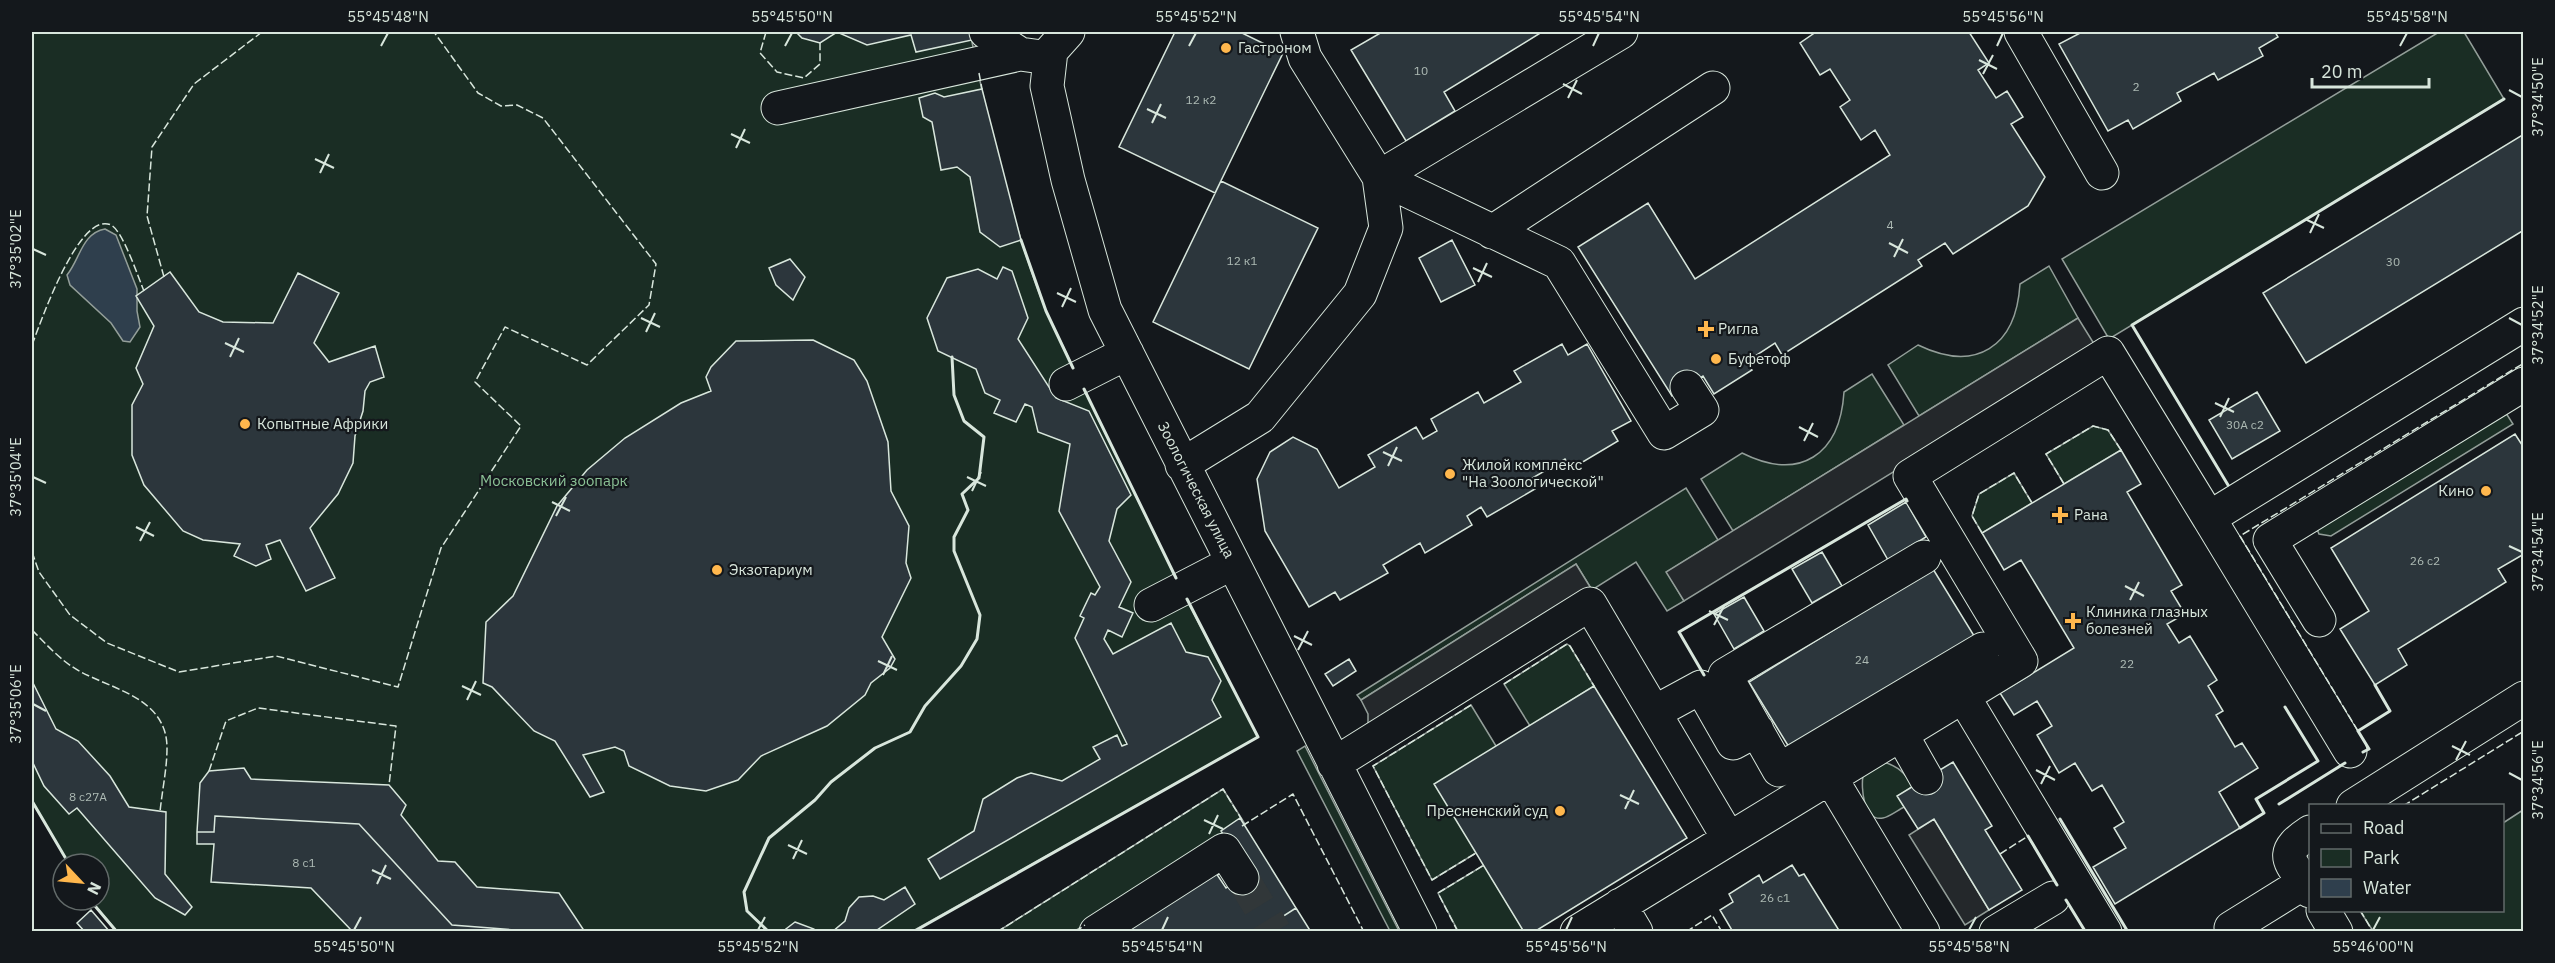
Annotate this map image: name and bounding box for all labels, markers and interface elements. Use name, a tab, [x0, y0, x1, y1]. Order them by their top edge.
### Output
text: 55°45'48"N	[347, 7, 429, 26]
text: 55°45'50"N	[751, 7, 833, 26]
text: 55°45'52"N	[1155, 7, 1237, 26]
text: 55°45'54"N	[1558, 7, 1640, 26]
text: 55°45'56"N	[1962, 7, 2044, 26]
text: 55°45'58"N	[2366, 7, 2448, 26]
place label: Гастроном	[1238, 38, 1312, 57]
marker: Гастроном	[1219, 41, 1233, 55]
scale bar	[2312, 51, 2429, 89]
text: 37°34'50"E	[2528, 57, 2547, 137]
text: 20 m	[2321, 60, 2363, 83]
house number: 10	[1414, 63, 1428, 78]
house number: 2	[2132, 79, 2140, 94]
house number: 12 к2	[1185, 92, 1217, 107]
text: 37°35'02"E	[6, 209, 25, 289]
house number: 4	[1886, 217, 1894, 232]
house number: 12 к1	[1226, 253, 1258, 268]
house number: 30	[2386, 254, 2400, 269]
text: 37°34'52"E	[2528, 285, 2547, 365]
place label: Ригла	[1718, 319, 1758, 338]
marker: Ригла	[1699, 322, 1713, 336]
place label: Буфетоф	[1728, 349, 1791, 368]
marker: Буфетоф	[1709, 352, 1723, 366]
place label: Копытные Африки	[257, 414, 388, 433]
marker: Копытные Африки	[238, 417, 252, 431]
house number: 30А с2	[2226, 417, 2264, 432]
street label: Зоологическая улица	[1154, 418, 1239, 561]
text: 37°35'04"E	[6, 437, 25, 517]
place label: Жилой комплекс "На Зоологической"	[1462, 455, 1604, 491]
marker: Жилой комплекс "На Зоологической"	[1443, 467, 1457, 481]
park label: Московский зоопарк	[480, 471, 628, 490]
place label: Кино	[2438, 481, 2474, 500]
marker: Кино	[2479, 484, 2493, 498]
place label: Рана	[2074, 505, 2108, 524]
marker: Рана	[2051, 506, 2069, 524]
text: 37°34'54"E	[2528, 512, 2547, 592]
house number: 26 с2	[2410, 553, 2440, 568]
place label: Экзотариум	[729, 560, 813, 579]
marker: Экзотариум	[710, 563, 724, 577]
place label: Клиника глазных болезней	[2086, 602, 2208, 638]
marker: Клиника глазных болезней	[2064, 612, 2082, 630]
house number: 24	[1855, 652, 1869, 667]
house number: 22	[2120, 656, 2134, 671]
text: 37°35'06"E	[6, 664, 25, 744]
text: 37°34'56"E	[2528, 740, 2547, 820]
house number: 8 с27А	[69, 789, 107, 804]
place label: Пресненский суд	[1427, 801, 1548, 820]
marker: Пресненский суд	[1553, 804, 1567, 818]
legend	[2309, 804, 2504, 912]
text: Road	[2363, 816, 2404, 839]
text: Park	[2363, 846, 2400, 869]
north arrow	[51, 852, 111, 912]
house number: 8 с1	[292, 855, 316, 870]
text: Water	[2363, 876, 2412, 899]
text: N	[83, 879, 106, 898]
house number: 26 с1	[1760, 890, 1790, 905]
text: 55°45'50"N	[313, 937, 395, 956]
text: 55°45'52"N	[717, 937, 799, 956]
text: 55°45'54"N	[1121, 937, 1203, 956]
text: 55°45'56"N	[1525, 937, 1607, 956]
text: 55°45'58"N	[1928, 937, 2010, 956]
text: 55°46'00"N	[2332, 937, 2414, 956]

